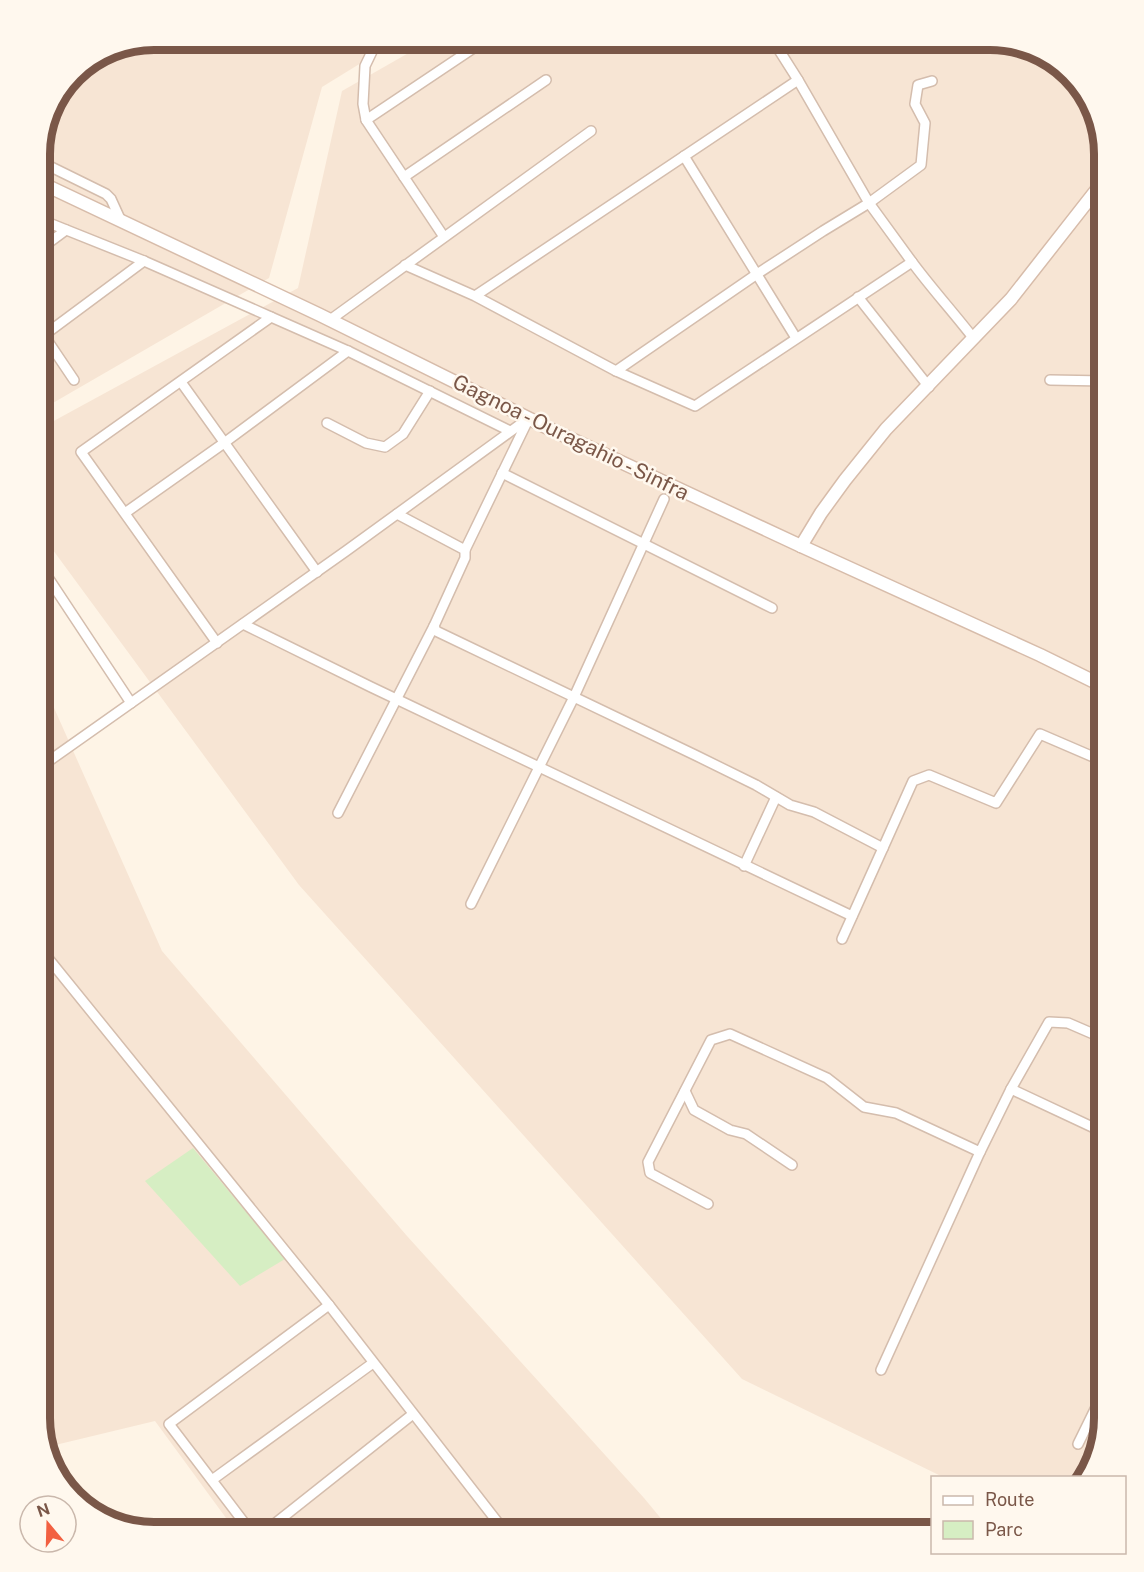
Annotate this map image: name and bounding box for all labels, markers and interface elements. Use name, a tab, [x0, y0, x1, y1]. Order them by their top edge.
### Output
street label: Gagnoa - Ouragahio - Sinfra	[449, 369, 693, 505]
legend	[931, 1476, 1126, 1554]
text: Route	[985, 1489, 1034, 1510]
north arrow	[18, 1494, 78, 1554]
text: N	[34, 1499, 52, 1521]
text: Parc	[985, 1519, 1023, 1540]

